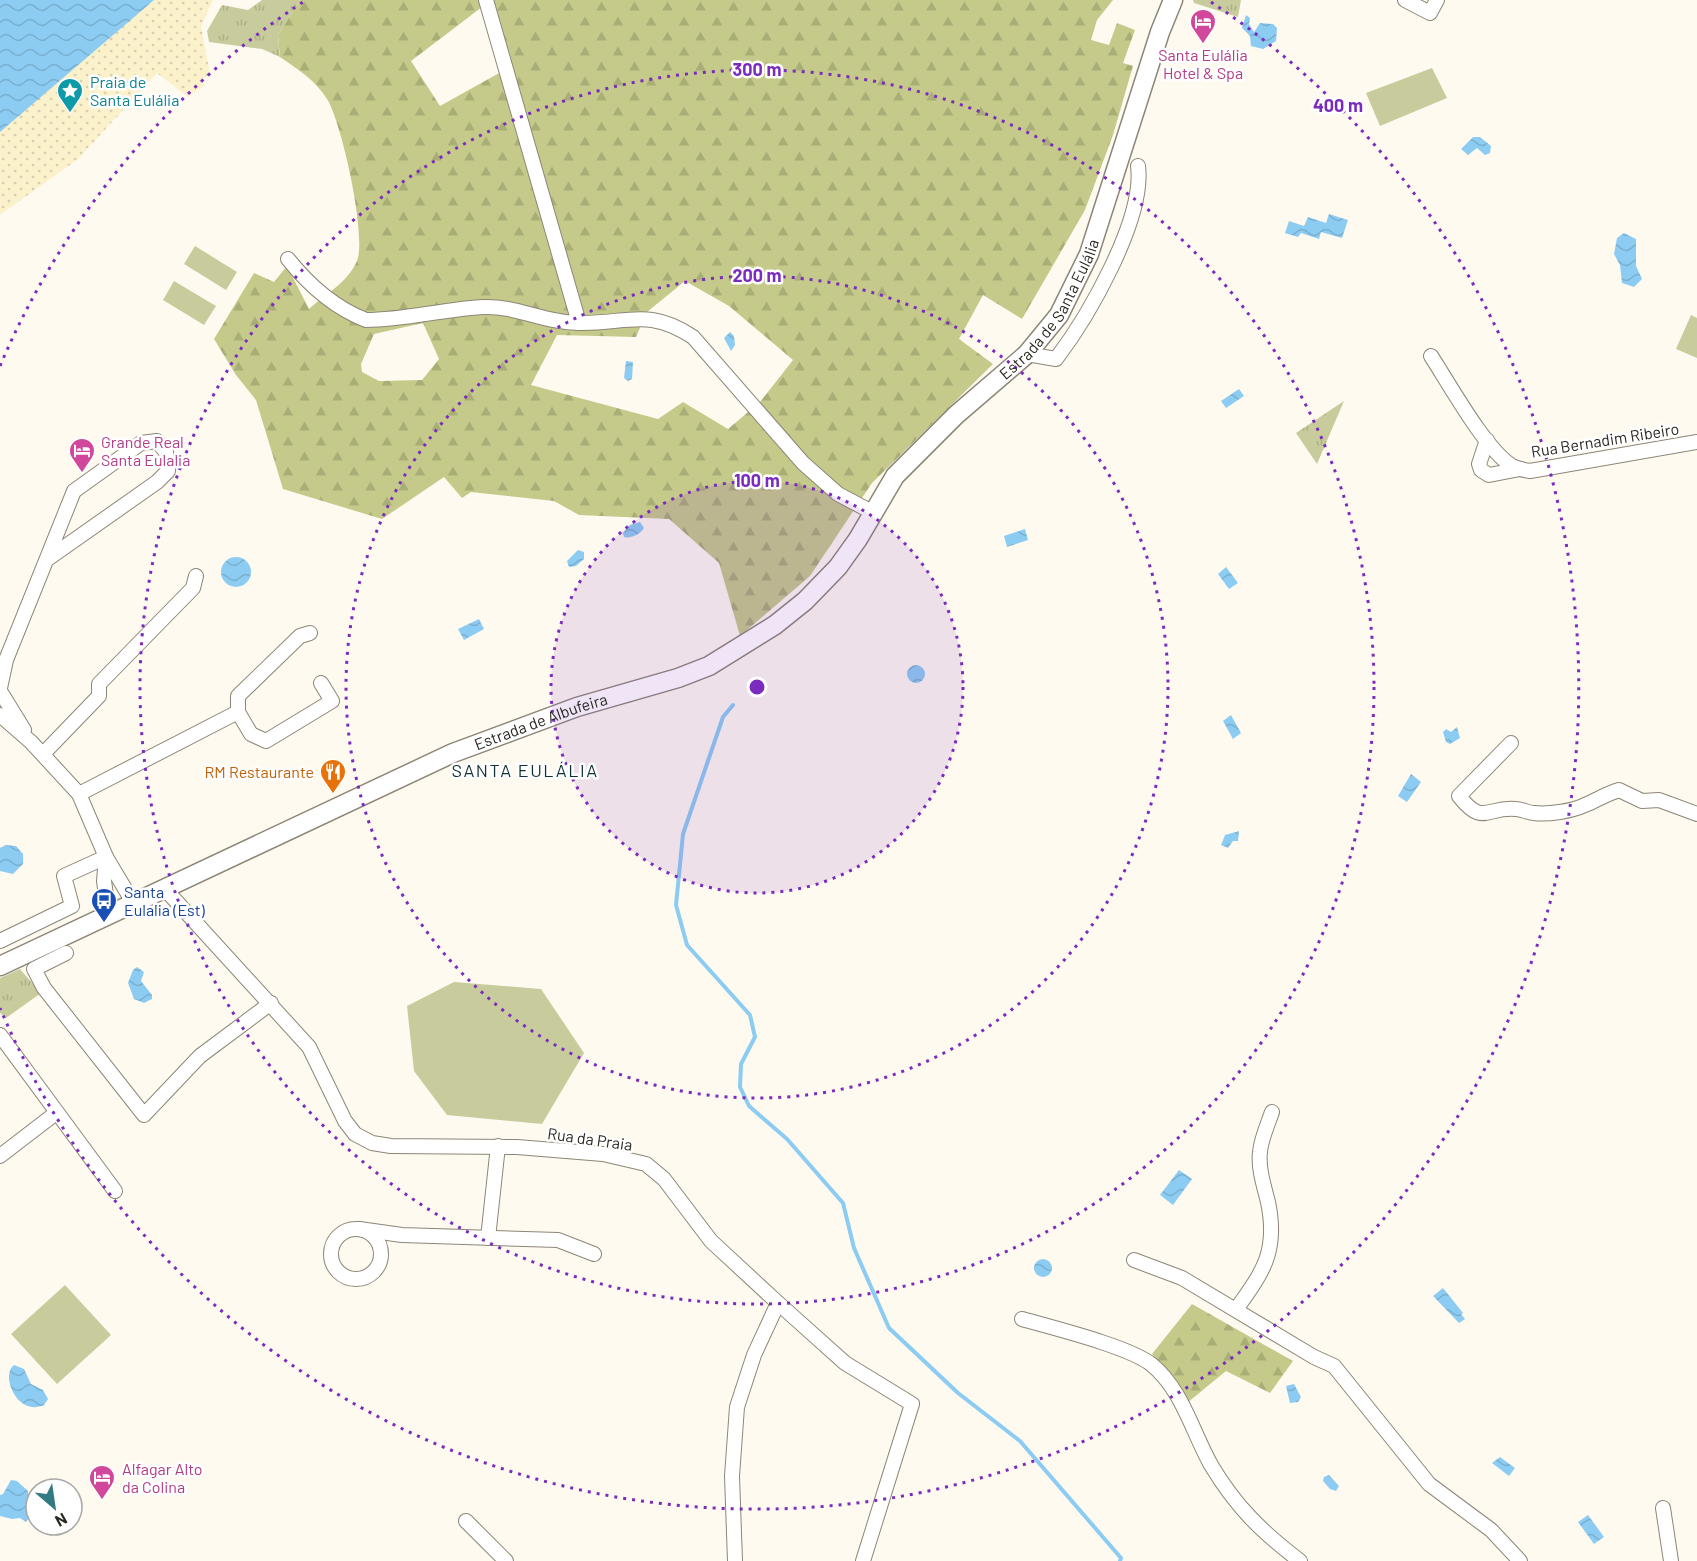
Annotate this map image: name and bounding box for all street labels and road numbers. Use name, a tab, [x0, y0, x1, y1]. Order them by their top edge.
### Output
street label: Estrada de Santa Eulália	[995, 236, 1102, 383]
street label: Rua Bernadim Ribeiro	[1529, 418, 1680, 461]
street label: Estrada de Albufeira	[471, 689, 609, 753]
street label: Rua da Praia	[546, 1123, 634, 1154]

